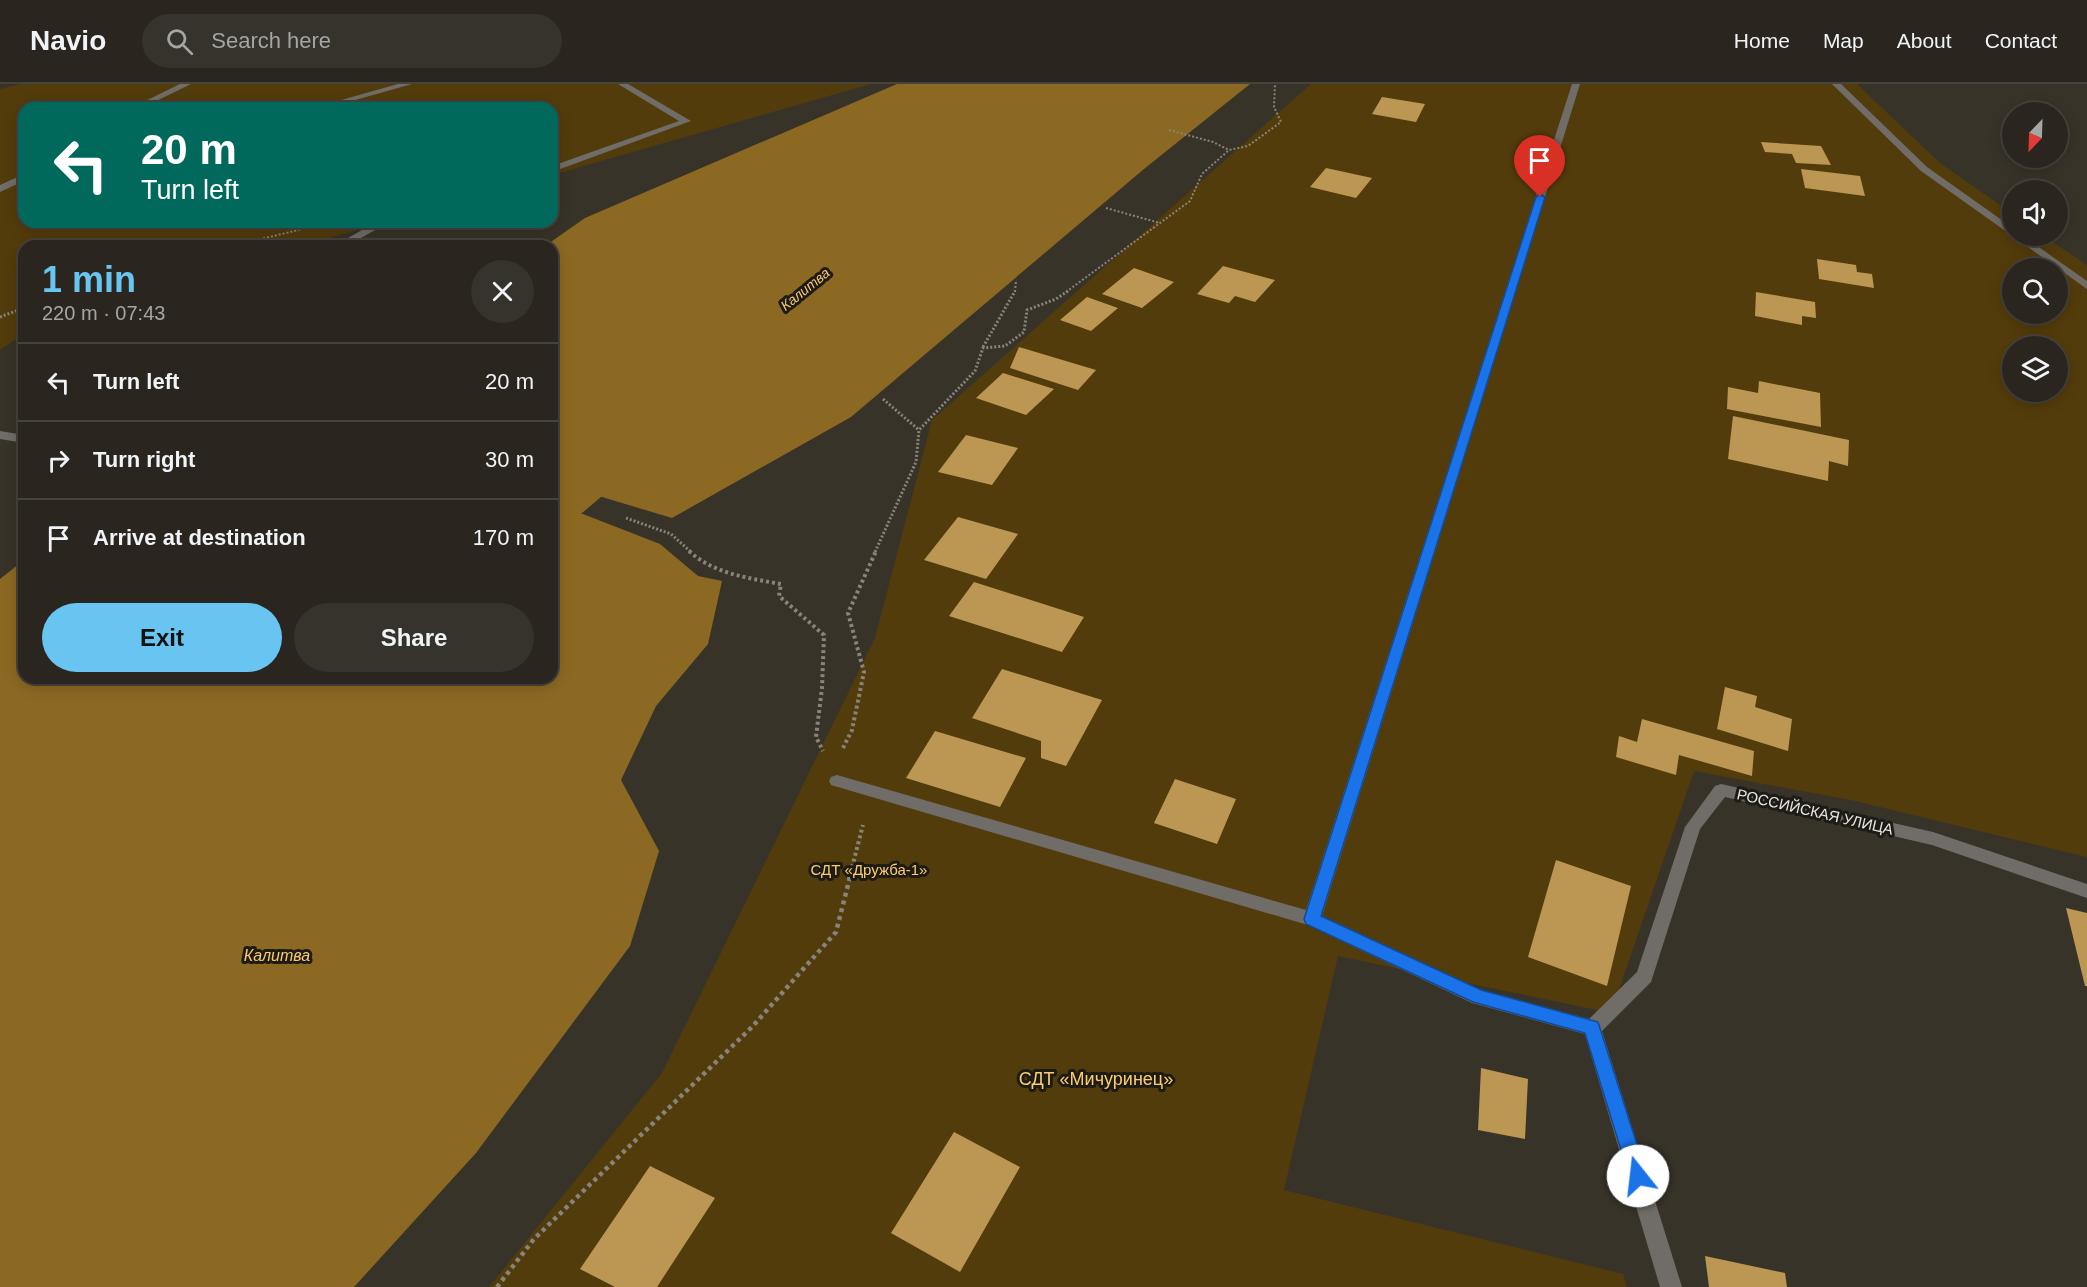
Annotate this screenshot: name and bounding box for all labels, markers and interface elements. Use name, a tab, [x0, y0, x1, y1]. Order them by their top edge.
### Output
search box	[142, 14, 562, 68]
text: Navio	[30, 25, 106, 56]
icon: search	[163, 25, 196, 58]
text: Search here	[211, 28, 331, 53]
text: Home	[1734, 29, 1790, 52]
text: Map	[1823, 29, 1864, 52]
text: About	[1897, 29, 1952, 52]
text: Contact	[1985, 29, 2057, 52]
north arrow	[2002, 102, 2068, 168]
map controls	[2002, 102, 2068, 402]
icon: left	[42, 126, 120, 204]
text: 20 m	[141, 126, 237, 173]
pin	[1514, 135, 1565, 197]
icon: arrive	[1523, 144, 1556, 177]
text: Turn left	[141, 175, 239, 205]
button: sound	[2002, 180, 2068, 246]
button: search	[2002, 258, 2068, 324]
text: 1 min	[42, 259, 136, 300]
button: close	[471, 260, 534, 323]
water label: Калитва	[777, 264, 833, 313]
text: 220 m · 07:43	[42, 302, 165, 324]
button: layers	[2002, 336, 2068, 402]
icon: left	[42, 366, 75, 399]
text: Turn left	[93, 369, 179, 394]
text: 20 m	[485, 369, 534, 394]
icon: right	[42, 444, 75, 477]
text: Turn right	[93, 447, 195, 472]
text: 30 m	[485, 447, 534, 472]
icon: arrive	[42, 522, 75, 555]
text: Arrive at destination	[93, 525, 306, 550]
text: 170 m	[473, 525, 534, 550]
button: Exit	[42, 603, 282, 672]
button: Share	[294, 603, 534, 672]
street label: РОССИЙСКАЯ УЛИЦА	[1735, 785, 1895, 838]
park label: СДТ «Дружба-1»	[811, 861, 927, 878]
water label: Калитва	[244, 947, 310, 964]
park label: СДТ «Мичуринец»	[1019, 1069, 1173, 1089]
position arrow	[1606, 1144, 1670, 1208]

